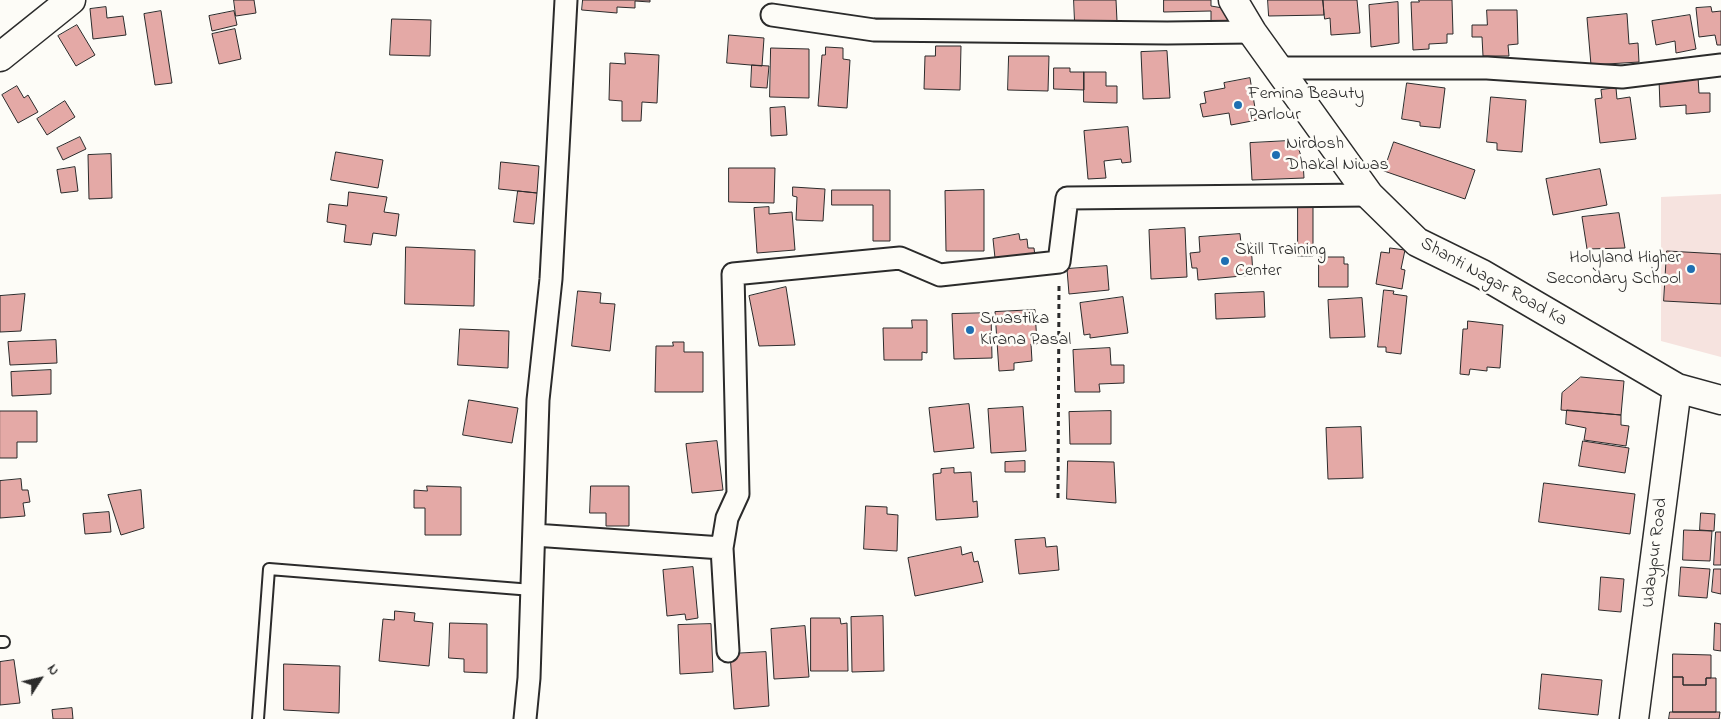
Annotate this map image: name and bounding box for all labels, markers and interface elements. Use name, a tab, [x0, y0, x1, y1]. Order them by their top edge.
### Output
place label: Femina Beauty Parlour	[1248, 84, 1364, 126]
marker: Femina Beauty Parlour	[1232, 99, 1244, 111]
place label: Nirdosh Dhakal Niwas	[1286, 134, 1389, 176]
marker: Nirdosh Dhakal Niwas	[1270, 149, 1282, 161]
street label: Shanti Nagar Road Ka	[1416, 234, 1570, 332]
place label: Skill Training Center	[1235, 240, 1326, 282]
place label: Holyland Higher Secondary School	[1546, 248, 1681, 290]
marker: Skill Training Center	[1219, 255, 1231, 267]
marker: Holyland Higher Secondary School	[1685, 263, 1697, 275]
place label: Swastika Kirana Pasal	[980, 309, 1071, 352]
marker: Swastika Kirana Pasal	[964, 324, 976, 336]
street label: Udaypur Road	[1639, 497, 1673, 609]
north arrow	[15, 654, 65, 704]
text: N	[41, 660, 64, 680]

